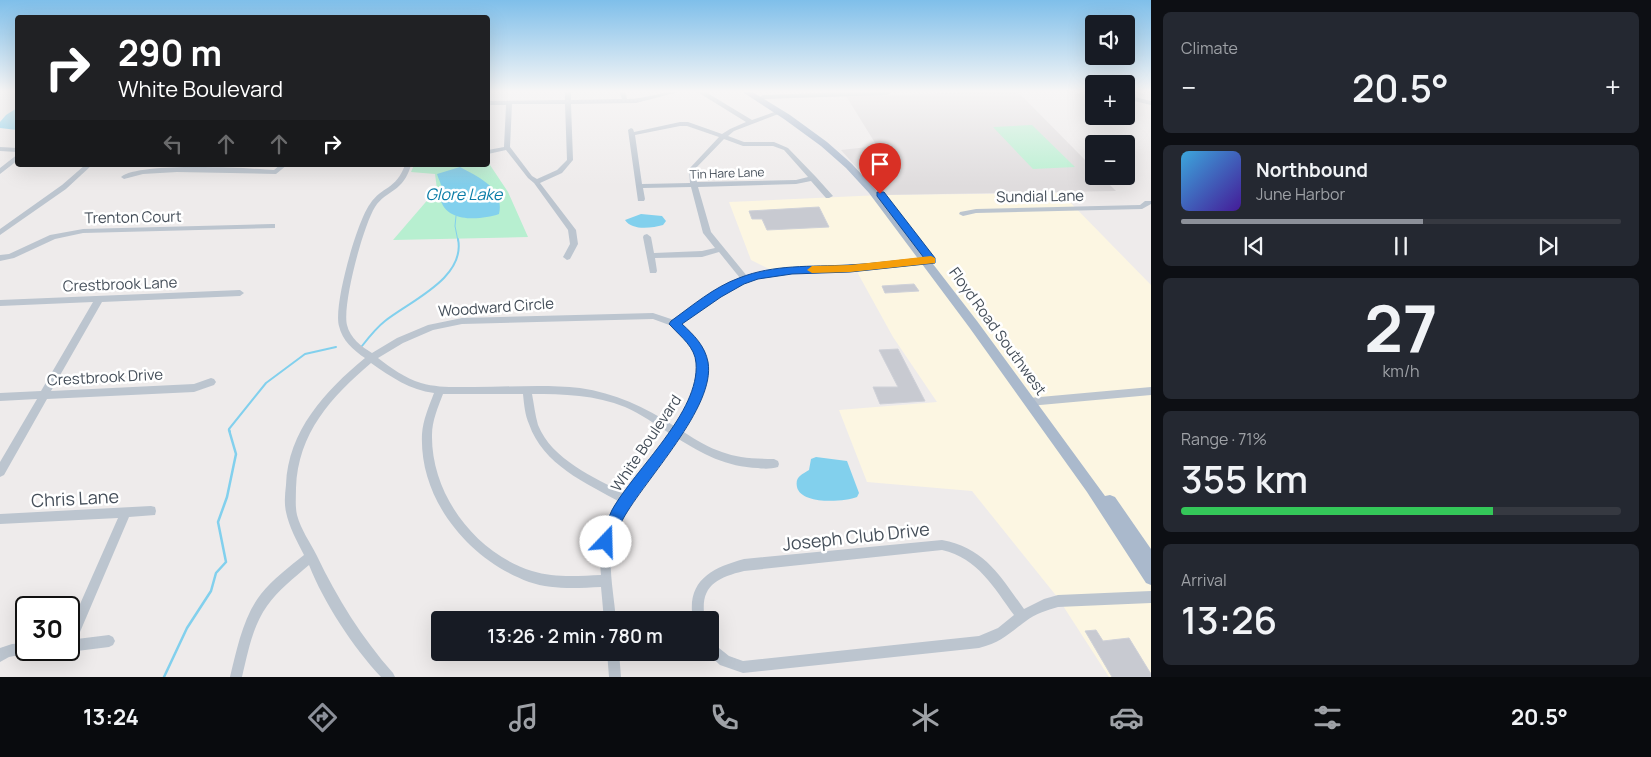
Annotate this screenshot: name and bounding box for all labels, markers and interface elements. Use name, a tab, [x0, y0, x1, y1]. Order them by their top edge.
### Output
map controls	[1085, 15, 1135, 185]
button: sound	[1085, 15, 1135, 65]
text: 290 m	[118, 29, 222, 77]
icon: right	[35, 35, 100, 100]
text: Climate	[1181, 37, 1238, 59]
text: 20.5°	[1352, 61, 1449, 113]
text: −	[1181, 68, 1196, 106]
text: +	[1605, 68, 1621, 106]
text: White Boulevard	[118, 74, 283, 104]
button: +	[1085, 75, 1135, 125]
icon: left	[159, 130, 187, 158]
icon: ahead	[212, 130, 240, 158]
icon: ahead	[265, 130, 293, 158]
icon: right	[318, 130, 346, 158]
button: −	[1085, 135, 1135, 185]
pin	[859, 143, 901, 194]
icon: arrive	[866, 150, 894, 178]
text: Northbound	[1256, 157, 1368, 183]
street label: Tin Hare Lane	[689, 163, 765, 183]
water label: Glore Lake	[426, 183, 504, 205]
text: June Harbor	[1256, 183, 1345, 205]
street label: Sundial Lane	[996, 185, 1084, 207]
street label: Trenton Court	[84, 206, 182, 228]
icon: previous	[1240, 232, 1268, 260]
icon: pause	[1387, 232, 1415, 260]
icon: next	[1534, 232, 1562, 260]
street label: Floyd Road Southwest	[944, 263, 1052, 399]
street label: Crestbrook Lane	[62, 271, 178, 296]
text: 27	[1364, 283, 1438, 372]
street label: Woodward Circle	[437, 292, 555, 322]
text: km/h	[1382, 360, 1420, 382]
street label: Crestbrook Drive	[47, 363, 164, 391]
street label: White Boulevard	[606, 390, 686, 496]
text: Range · 71%	[1181, 428, 1267, 450]
text: 355 km	[1181, 452, 1308, 504]
street label: Chris Lane	[31, 484, 119, 512]
position arrow	[579, 515, 631, 567]
street label: Joseph Club Drive	[781, 516, 931, 556]
text: Arrival	[1181, 569, 1227, 591]
text: 13:26	[1181, 593, 1277, 645]
speed limit sign: 30	[15, 596, 80, 661]
text: 13:26 · 2 min · 780 m	[487, 623, 663, 649]
icon: directions	[305, 700, 340, 735]
icon: music	[506, 700, 541, 735]
icon: phone	[707, 700, 742, 735]
icon: climate	[908, 700, 943, 735]
icon: car	[1109, 700, 1144, 735]
icon: filters	[1310, 700, 1345, 735]
text: 13:24	[83, 702, 139, 732]
text: 20.5°	[1511, 702, 1568, 732]

